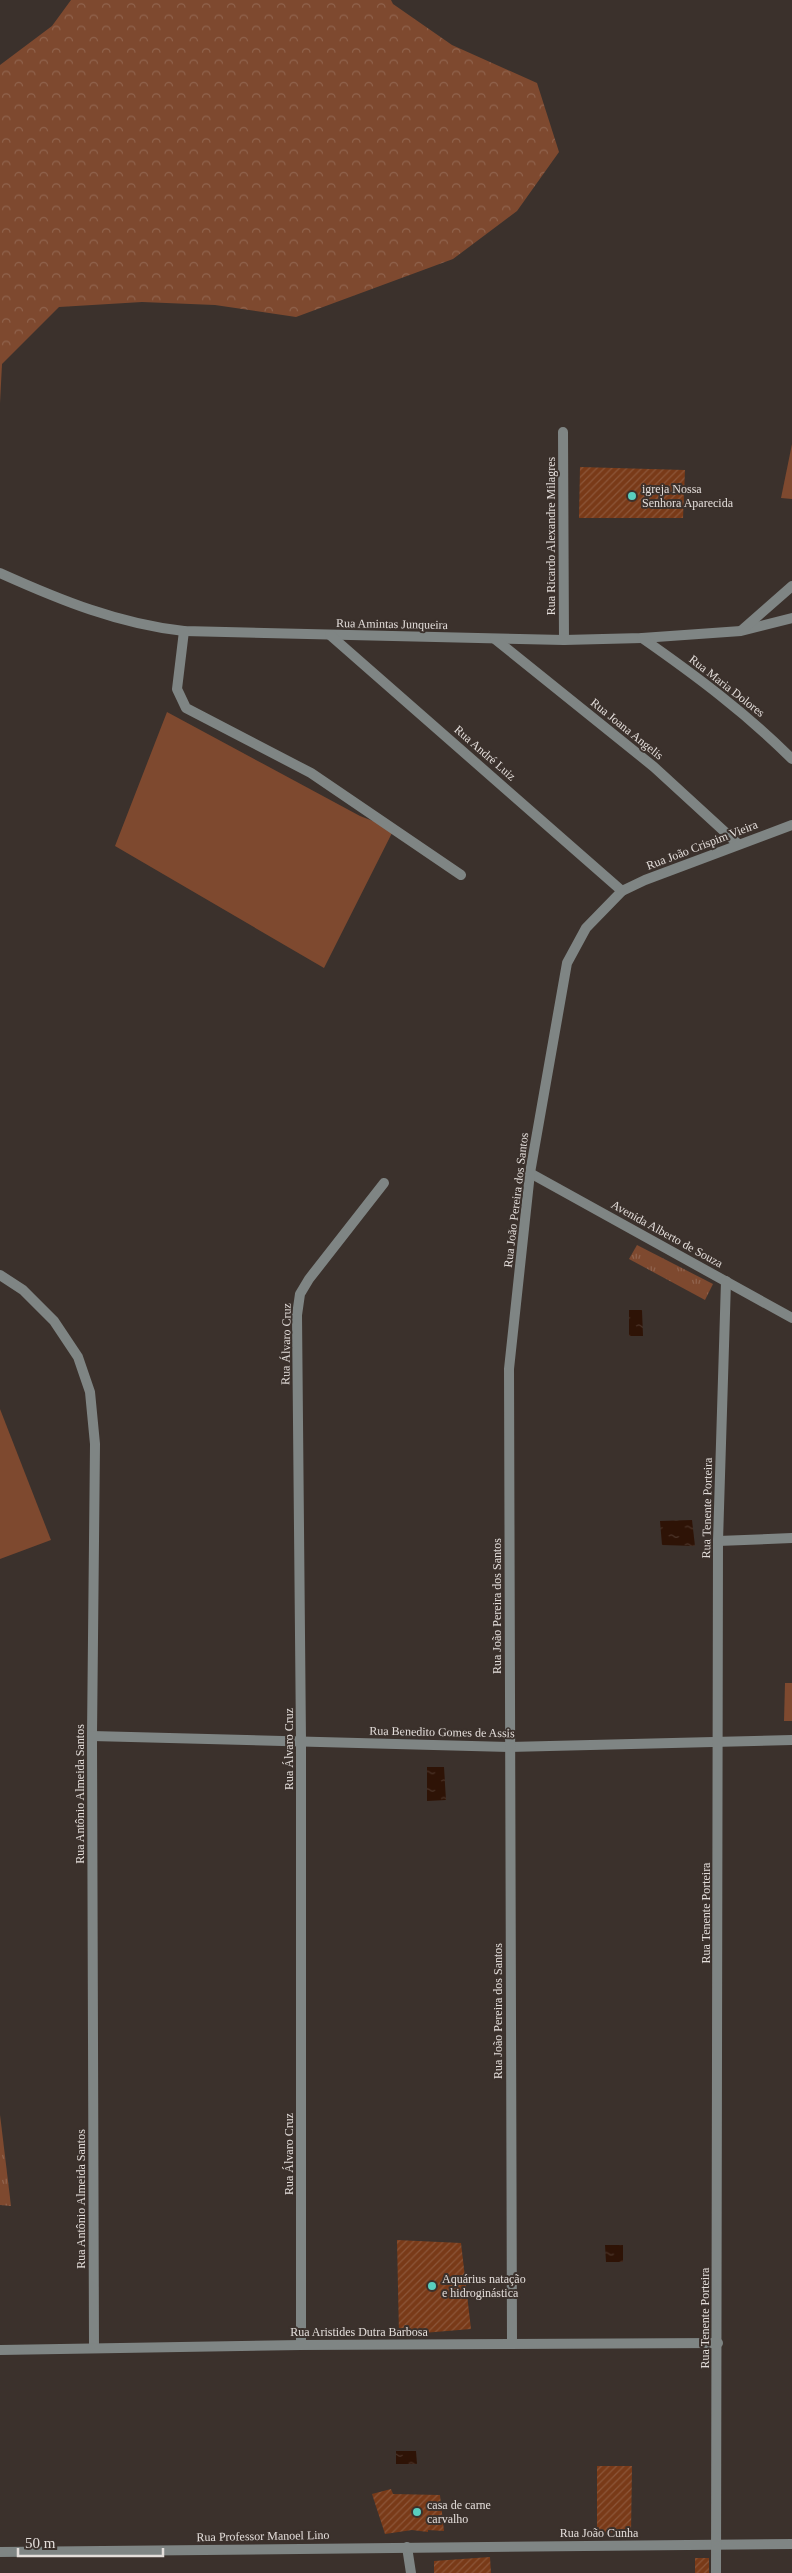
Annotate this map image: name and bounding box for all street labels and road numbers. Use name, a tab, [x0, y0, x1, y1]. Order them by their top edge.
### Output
street label: Rua Ricardo Alexandre Milagres	[544, 457, 558, 615]
street label: Rua Amintas Junqueira	[336, 616, 449, 632]
street label: Rua Maria Dolores	[686, 652, 768, 720]
street label: Rua Joana Angelis	[588, 695, 666, 763]
street label: Rua André Luiz	[451, 723, 519, 783]
street label: Rua João Crispim Vieira	[644, 817, 760, 873]
street label: Rua João Pereira dos Santos	[501, 1131, 531, 1268]
street label: Avenida Alberto de Souza	[609, 1197, 726, 1271]
street label: Rua Álvaro Cruz	[278, 1303, 294, 1385]
street label: Rua Tenente Porteira	[699, 1457, 715, 1559]
street label: Rua João Pereira dos Santos	[490, 1538, 504, 1674]
street label: Rua Álvaro Cruz	[282, 1708, 296, 1790]
street label: Rua Antônio Almeida Santos	[73, 1724, 87, 1864]
street label: Rua Benedito Gomes de Assis	[369, 1724, 515, 1740]
street label: Rua Tenente Porteira	[699, 1862, 713, 1963]
street label: Rua João Pereira dos Santos	[491, 1943, 505, 2079]
street label: Rua Álvaro Cruz	[282, 2113, 296, 2195]
street label: Rua Antônio Almeida Santos	[74, 2129, 88, 2269]
street label: Rua Tenente Porteira	[698, 2267, 712, 2368]
street label: Rua Aristides Dutra Barbosa	[290, 2325, 428, 2339]
street label: Rua João Cunha	[560, 2526, 639, 2540]
street label: Rua Professor Manoel Lino	[196, 2528, 330, 2544]

